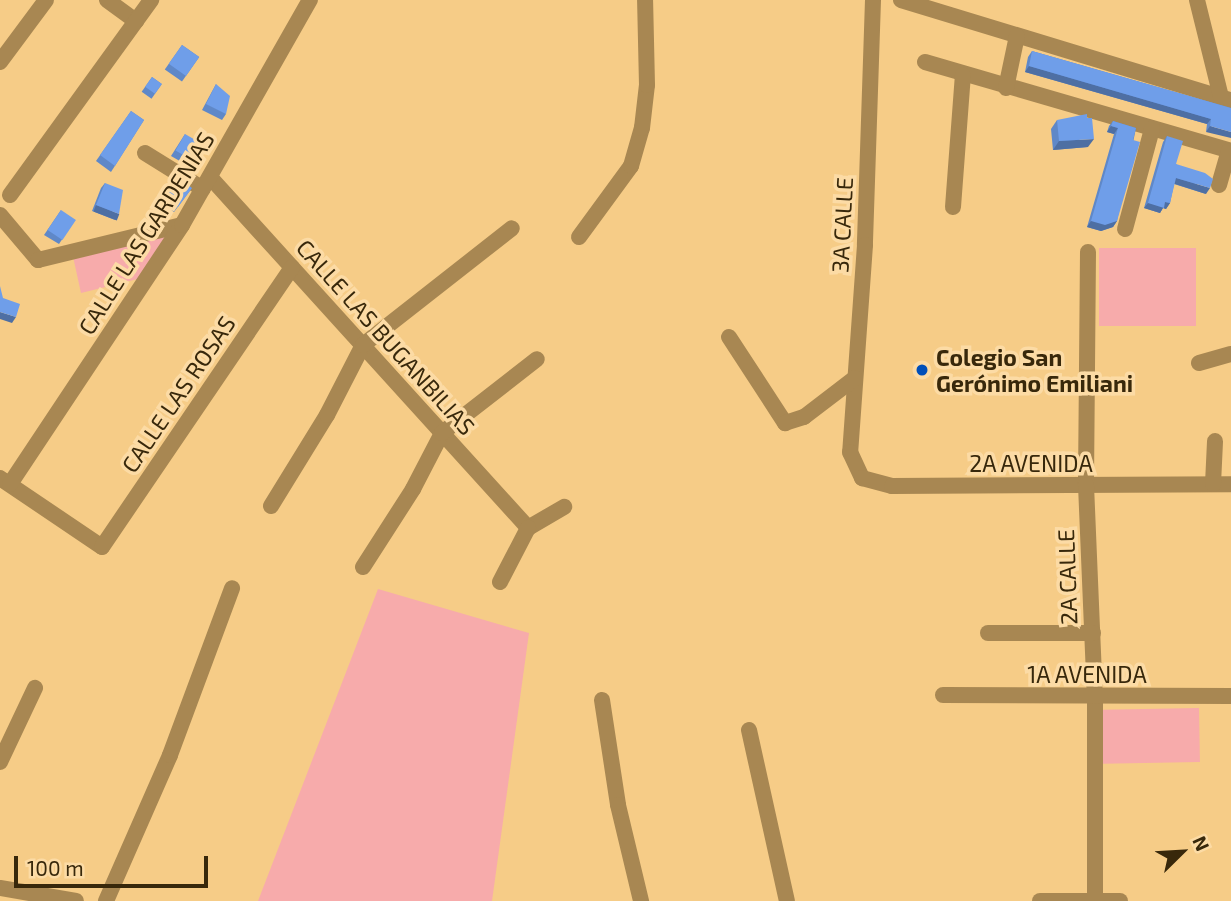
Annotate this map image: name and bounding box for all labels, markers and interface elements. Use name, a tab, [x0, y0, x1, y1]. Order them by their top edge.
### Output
street label: CALLE LAS GARDENIAS	[72, 127, 220, 339]
street label: 3A CALLE	[826, 176, 858, 274]
street label: CALLE LAS BUGANBILIAS	[291, 234, 481, 440]
street label: CALLE LAS ROSAS	[115, 310, 241, 478]
place label: Colegio San Gerónimo Emiliani	[936, 343, 1133, 397]
marker: Colegio San Gerónimo Emiliani	[914, 362, 930, 378]
street label: 2A AVENIDA	[969, 449, 1093, 477]
street label: 2A CALLE	[1052, 528, 1082, 626]
street label: 1A AVENIDA	[1027, 660, 1147, 688]
north arrow	[1147, 817, 1217, 887]
text: N	[1188, 832, 1215, 854]
scale bar	[18, 842, 212, 886]
text: 100 m	[27, 855, 84, 880]

